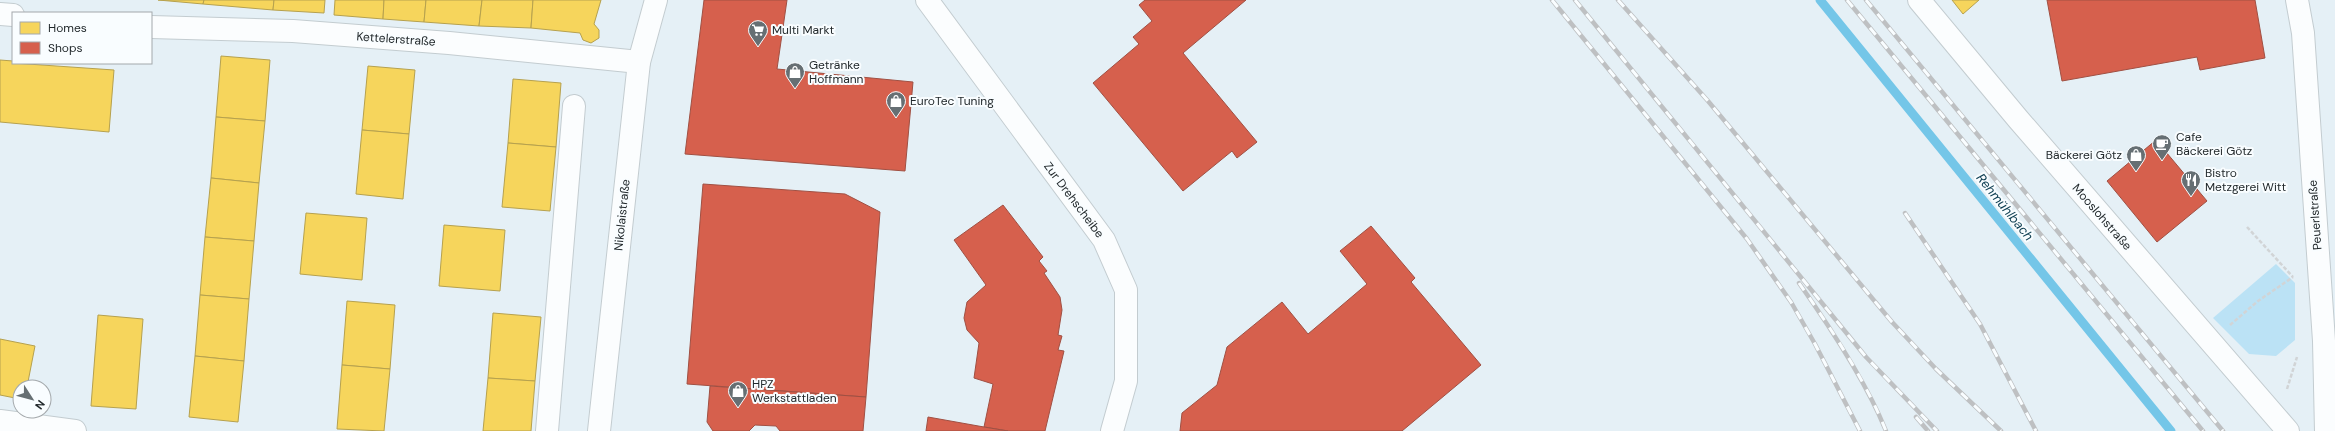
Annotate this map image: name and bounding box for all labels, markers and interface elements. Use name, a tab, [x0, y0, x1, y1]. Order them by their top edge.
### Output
legend	[12, 12, 152, 64]
supermarket icon: Multi Markt	[747, 19, 769, 47]
text: Homes	[48, 20, 87, 36]
place label: Multi Markt	[772, 22, 835, 38]
street label: Kettelerstraße	[356, 28, 436, 50]
text: Shops	[48, 40, 83, 56]
place label: Getränke Hoffmann	[809, 57, 864, 87]
shop icon: Getränke Hoffmann	[784, 61, 806, 89]
shop icon: EuroTec Tuning	[885, 90, 907, 118]
place label: EuroTec Tuning	[910, 93, 994, 109]
place label: Cafe Bäckerei Götz	[2176, 129, 2252, 159]
cafe icon: Cafe Bäckerei Götz	[2151, 133, 2173, 161]
shop icon: Bäckerei Götz	[2125, 144, 2147, 172]
place label: Bäckerei Götz	[2046, 147, 2122, 163]
street label: Zur Drehscheibe	[1040, 159, 1108, 241]
place label: Bistro Metzgerei Witt	[2205, 165, 2286, 195]
restaurant icon: Bistro Metzgerei Witt	[2180, 169, 2202, 197]
water label: Rehmühlbach	[1973, 170, 2037, 244]
street label: Nikolaistraße	[610, 178, 634, 252]
street label: Peuerlstraße	[2305, 179, 2325, 251]
street label: Mooslohstraße	[2069, 180, 2135, 254]
place label: HPZ Werkstattladen	[752, 376, 837, 406]
north arrow	[12, 379, 52, 419]
shop icon: HPZ Werkstattladen	[727, 380, 749, 408]
text: N	[32, 398, 48, 412]

